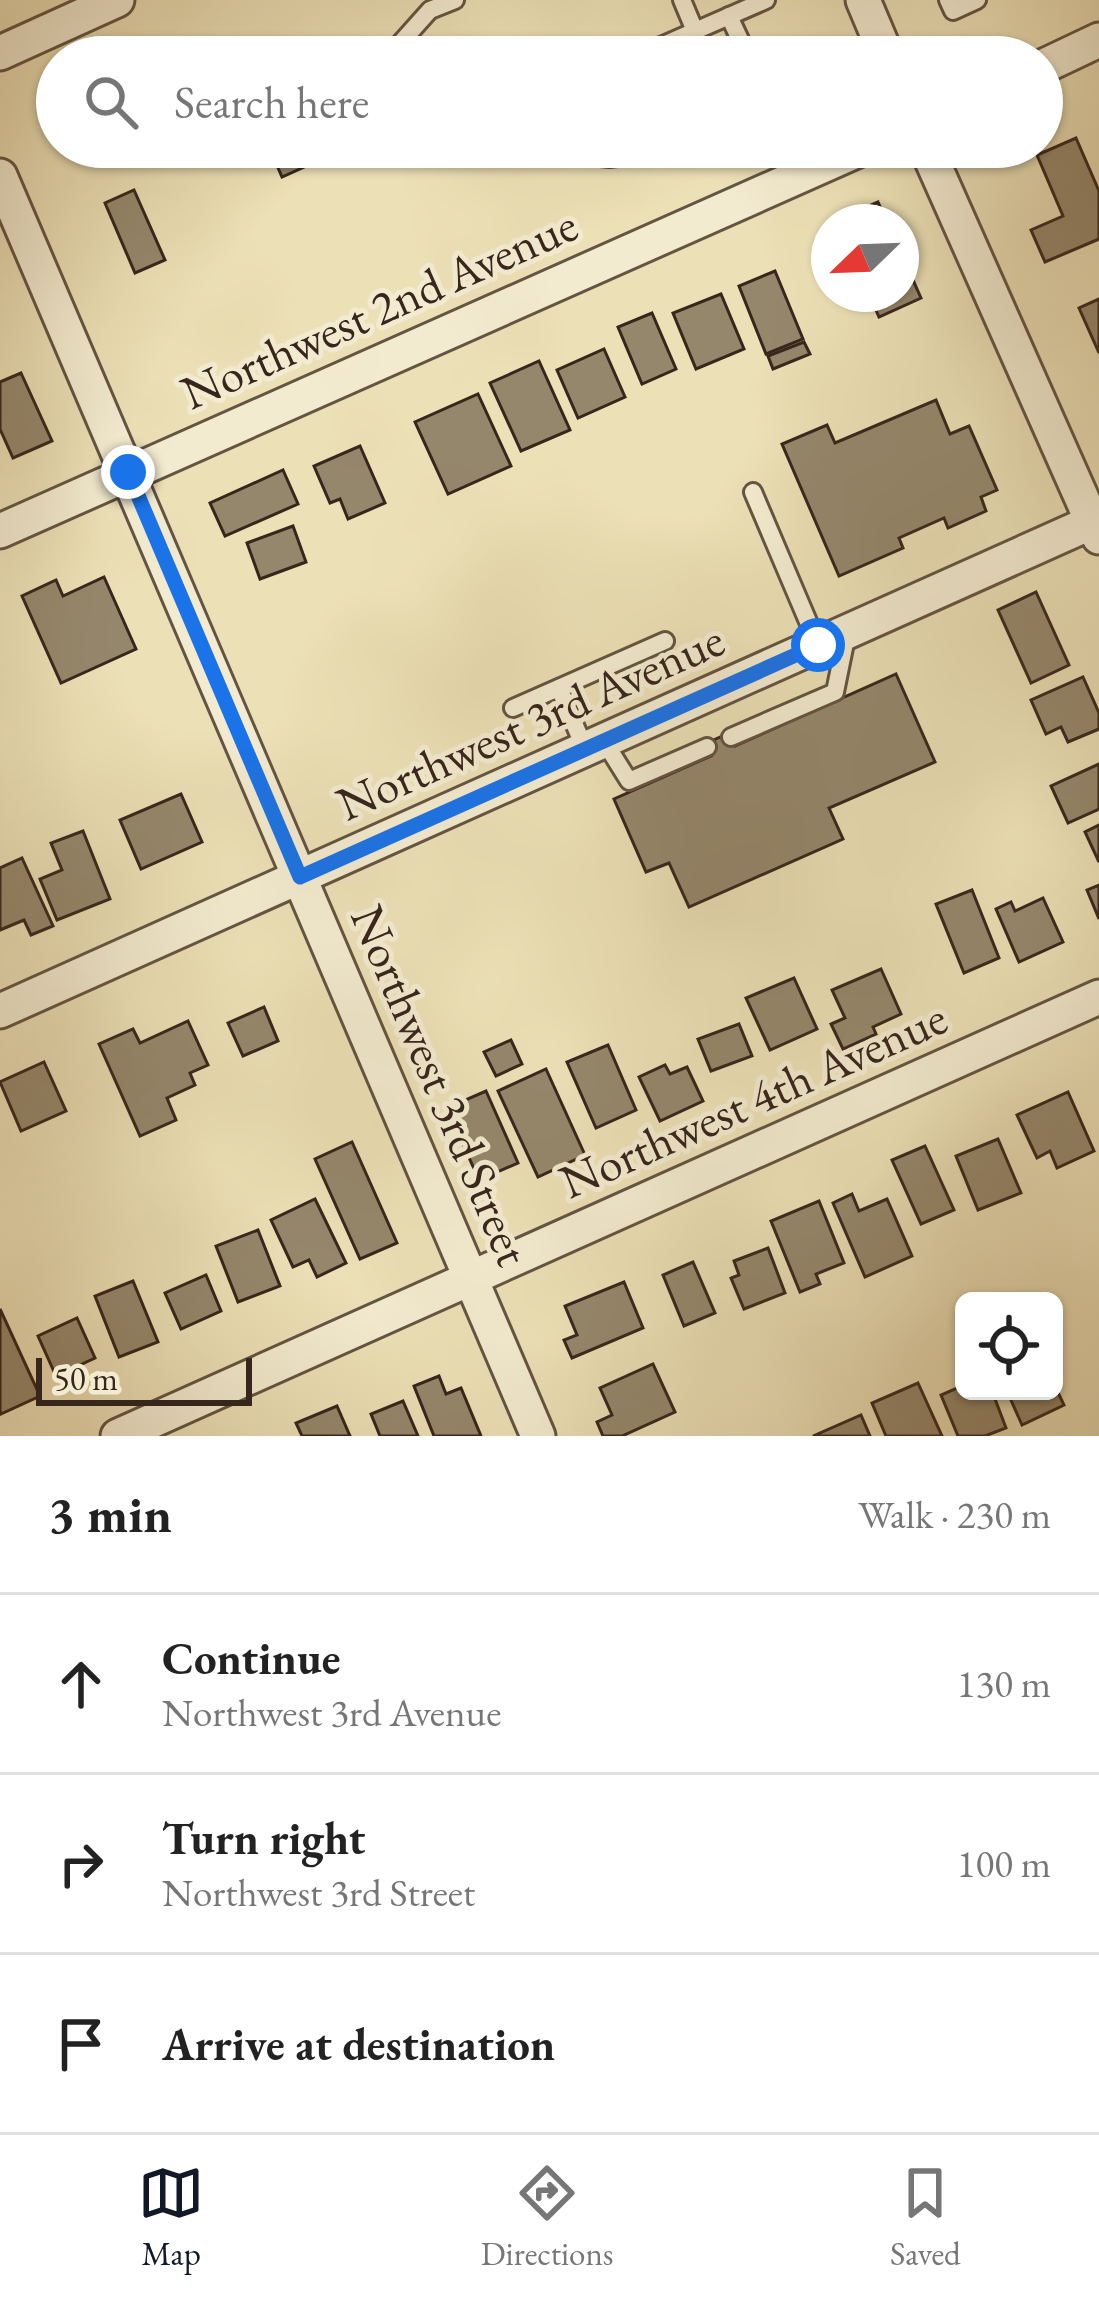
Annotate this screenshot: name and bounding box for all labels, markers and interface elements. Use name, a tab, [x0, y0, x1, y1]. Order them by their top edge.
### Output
search box	[36, 36, 1063, 168]
icon: search	[78, 69, 144, 135]
text: Search here	[174, 73, 369, 131]
street label: Northwest 2nd Avenue	[171, 193, 587, 423]
north arrow	[811, 204, 919, 312]
route end	[101, 445, 155, 499]
street label: Northwest 3rd Avenue	[327, 608, 733, 834]
route start	[791, 618, 845, 672]
street label: Northwest 3rd Street	[337, 896, 545, 1274]
street label: Northwest 4th Avenue	[550, 986, 956, 1212]
map controls	[955, 1292, 1063, 1400]
button: locate	[955, 1292, 1063, 1400]
scale bar	[36, 1352, 252, 1405]
text: 50 m	[54, 1357, 118, 1400]
text: 3 min	[48, 1481, 172, 1547]
text: Walk · 230 m	[858, 1489, 1051, 1540]
text: Continue	[162, 1629, 340, 1687]
icon: ahead	[48, 1651, 114, 1717]
text: 130 m	[957, 1658, 1051, 1709]
text: Northwest 3rd Avenue	[162, 1687, 501, 1738]
text: Turn right	[162, 1809, 365, 1867]
icon: right	[48, 1831, 114, 1897]
text: 100 m	[957, 1838, 1051, 1889]
text: Northwest 3rd Street	[162, 1867, 475, 1918]
icon: arrive	[48, 2011, 114, 2077]
text: Arrive at destination	[162, 2015, 555, 2073]
tab: Map	[138, 2160, 204, 2275]
tab: Directions	[481, 2160, 614, 2275]
tab: Saved	[890, 2160, 961, 2275]

